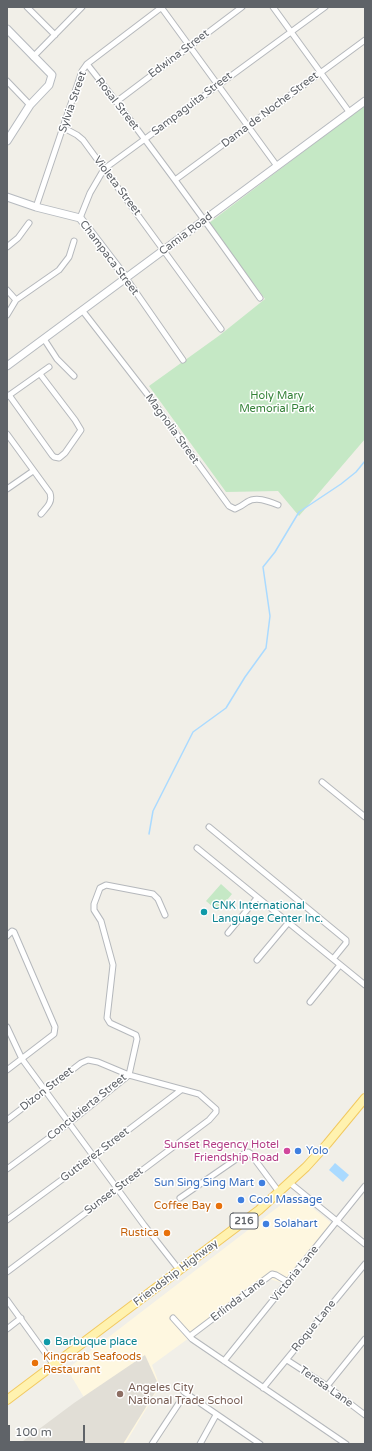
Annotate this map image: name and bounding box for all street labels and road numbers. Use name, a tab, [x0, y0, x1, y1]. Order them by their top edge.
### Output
street label: Edwina Street	[146, 27, 212, 81]
street label: Sampaguita Street	[149, 69, 235, 139]
street label: Dama de Noche Street	[219, 69, 321, 151]
street label: Sylvia Street	[56, 70, 90, 134]
street label: Rosal Street	[92, 75, 142, 133]
street label: Violeta Street	[90, 154, 144, 218]
street label: Camia Road	[157, 210, 215, 258]
street label: Champaca Street	[77, 218, 141, 298]
street label: Magnolia Street	[142, 392, 202, 466]
street label: Dizon Street	[18, 1064, 76, 1114]
street label: Concubierta Street	[45, 1071, 129, 1143]
street label: Guttierez Street	[58, 1125, 132, 1185]
street label: Sunset Street	[82, 1165, 146, 1217]
road number: 216	[230, 1213, 258, 1229]
street label: Friendship Highway	[131, 1237, 221, 1309]
street label: Victoria Lane	[268, 1243, 322, 1305]
street label: Erlinda Lane	[208, 1275, 268, 1325]
street label: Roque Lane	[289, 1297, 339, 1355]
street label: Teresa Lane	[297, 1364, 355, 1410]

